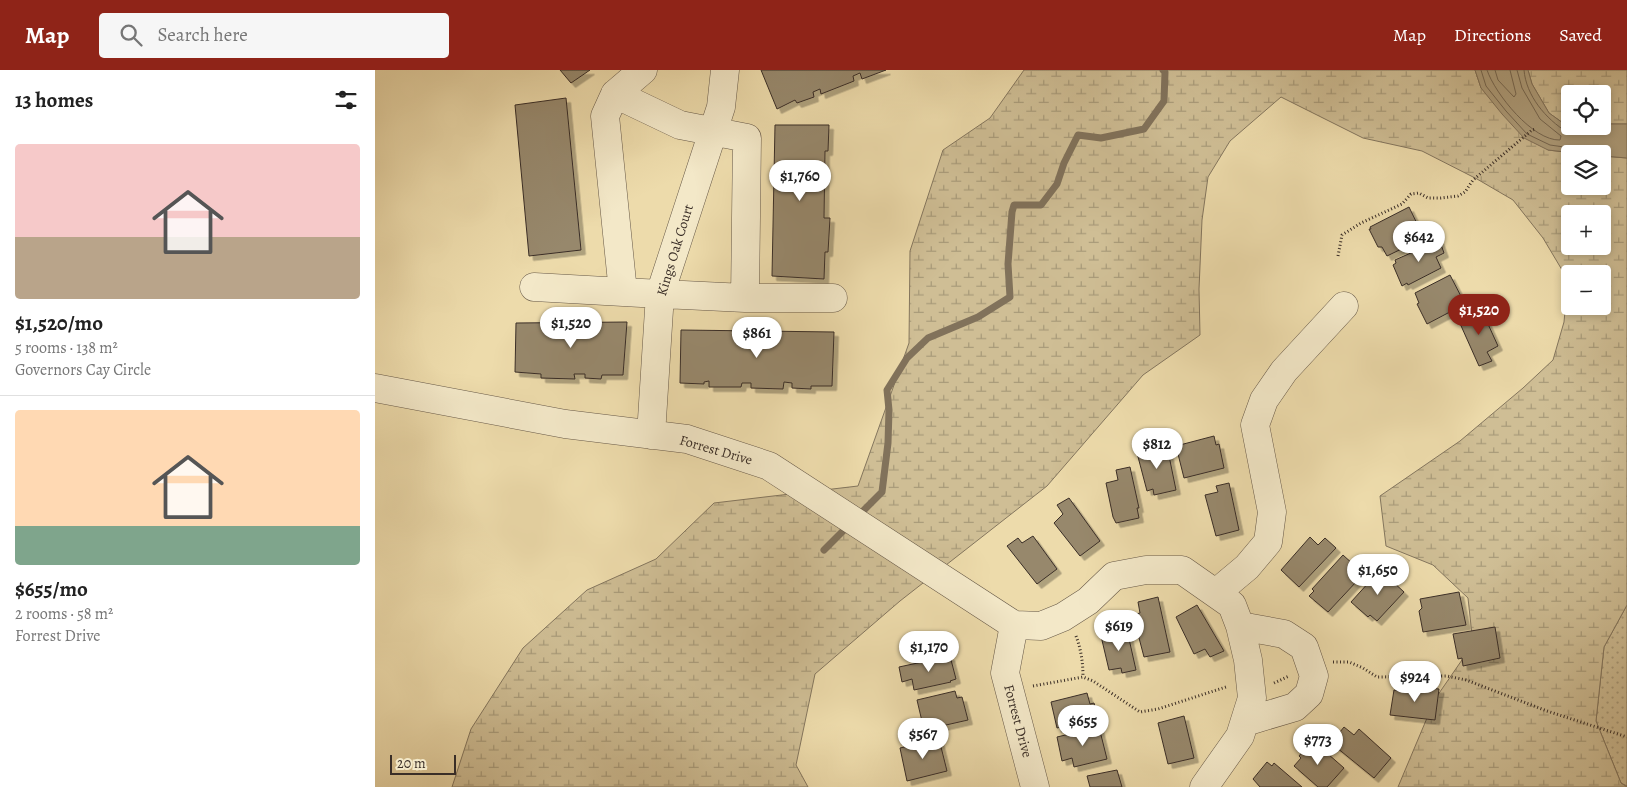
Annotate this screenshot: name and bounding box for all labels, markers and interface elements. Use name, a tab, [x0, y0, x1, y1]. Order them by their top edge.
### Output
search box	[99, 13, 449, 58]
text: Map	[25, 19, 69, 51]
icon: search	[117, 21, 145, 49]
text: Search here	[157, 22, 248, 48]
text: Map	[1393, 23, 1426, 47]
text: Directions	[1454, 23, 1531, 47]
text: Saved	[1559, 23, 1602, 47]
map controls	[1561, 85, 1611, 315]
button: locate	[1561, 85, 1611, 135]
text: 13 homes	[15, 86, 93, 114]
icon: filters	[332, 86, 360, 114]
button: layers	[1561, 145, 1611, 195]
pin: $1,760	[759, 160, 841, 202]
text: $1,760	[780, 165, 820, 187]
icon: home	[143, 177, 233, 267]
street label: Kings Oak Court	[652, 202, 698, 298]
button: +	[1561, 205, 1611, 255]
pin: $642	[1389, 220, 1449, 263]
text: $642	[1404, 226, 1434, 248]
button: −	[1561, 265, 1611, 315]
pin: $1,520	[1438, 294, 1520, 336]
text: $1,520	[1459, 299, 1499, 321]
pin: $1,520	[530, 306, 612, 349]
text: $1,520/mo	[15, 309, 103, 337]
text: $1,520	[551, 312, 591, 334]
pin: $861	[727, 316, 787, 359]
text: $861	[743, 322, 771, 344]
text: 5 rooms · 138 m²	[15, 337, 118, 359]
text: Governors Cay Circle	[15, 359, 151, 381]
pin: $812	[1127, 428, 1187, 470]
street label: Forrest Drive	[677, 431, 755, 469]
text: $812	[1143, 433, 1171, 455]
icon: home	[143, 442, 233, 532]
pin: $1,650	[1337, 554, 1419, 596]
text: $1,650	[1358, 559, 1398, 581]
text: $655/mo	[15, 575, 88, 603]
text: 2 rooms · 58 m²	[15, 603, 113, 625]
pin: $619	[1089, 610, 1149, 652]
text: $619	[1105, 615, 1133, 637]
text: Forrest Drive	[15, 625, 101, 647]
pin: $1,170	[888, 630, 970, 673]
text: $1,170	[910, 636, 948, 658]
pin: $924	[1385, 660, 1445, 703]
text: $924	[1400, 666, 1430, 688]
street label: Forrest Drive	[999, 682, 1037, 760]
pin: $655	[1053, 704, 1113, 747]
text: $655	[1069, 710, 1097, 732]
pin: $567	[893, 718, 953, 760]
text: $567	[909, 723, 937, 745]
pin: $773	[1288, 724, 1348, 766]
text: $773	[1304, 729, 1332, 751]
scale bar	[390, 752, 456, 775]
text: 20 m	[397, 754, 426, 773]

